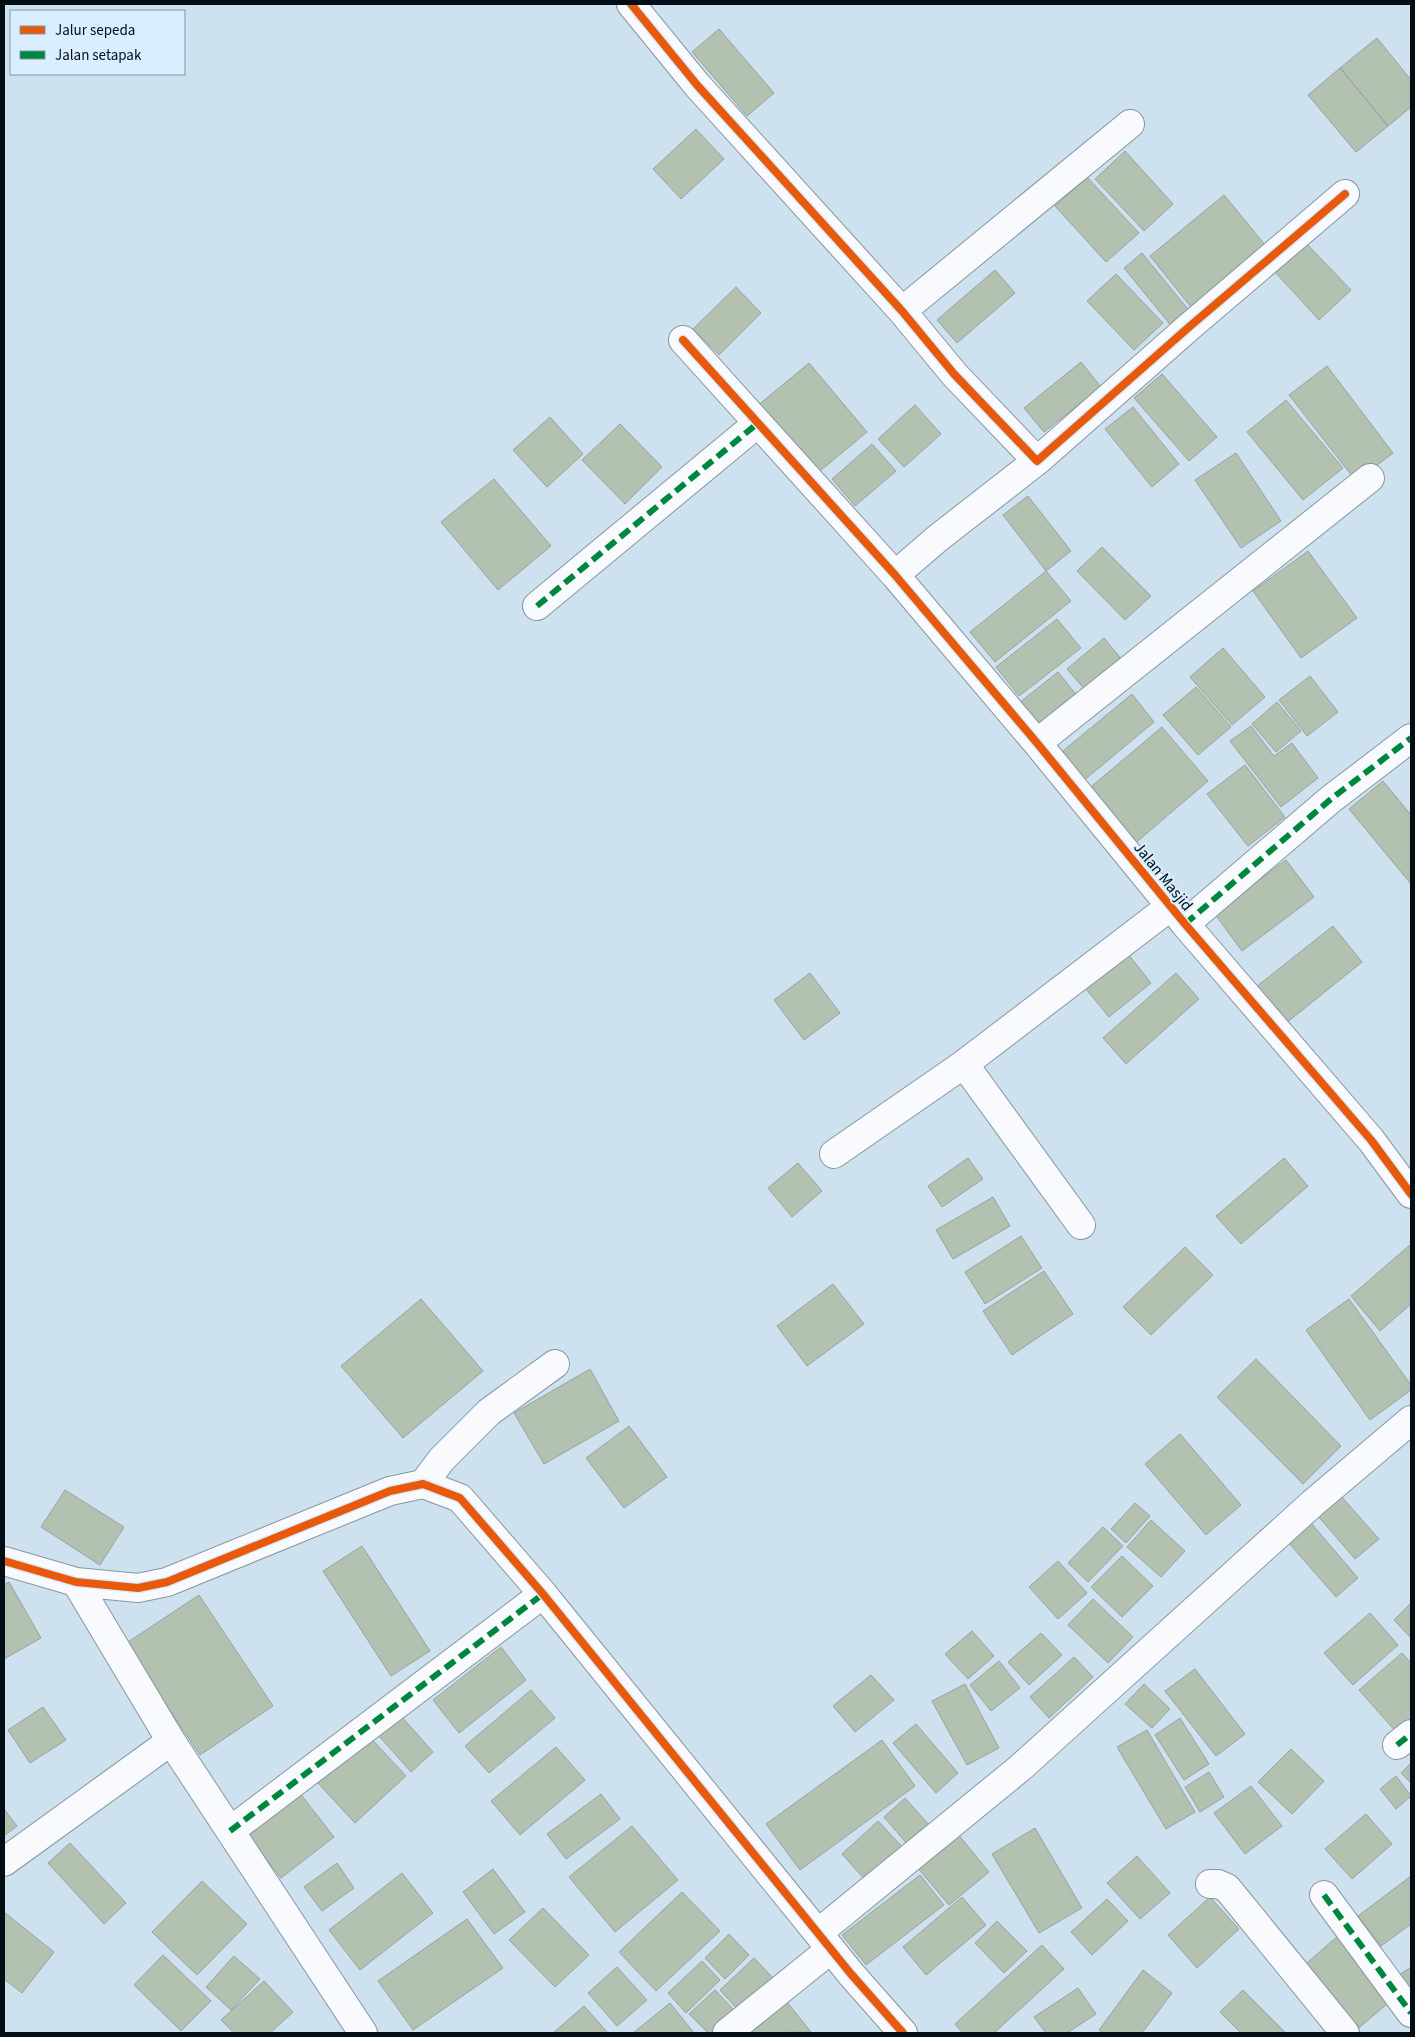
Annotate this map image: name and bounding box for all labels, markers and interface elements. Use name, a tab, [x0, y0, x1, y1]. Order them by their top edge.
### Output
legend	[10, 10, 185, 75]
text: Jalur sepeda	[55, 20, 135, 41]
text: Jalan setapak	[55, 45, 142, 66]
street label: Jalan Masjid	[1129, 837, 1198, 916]

